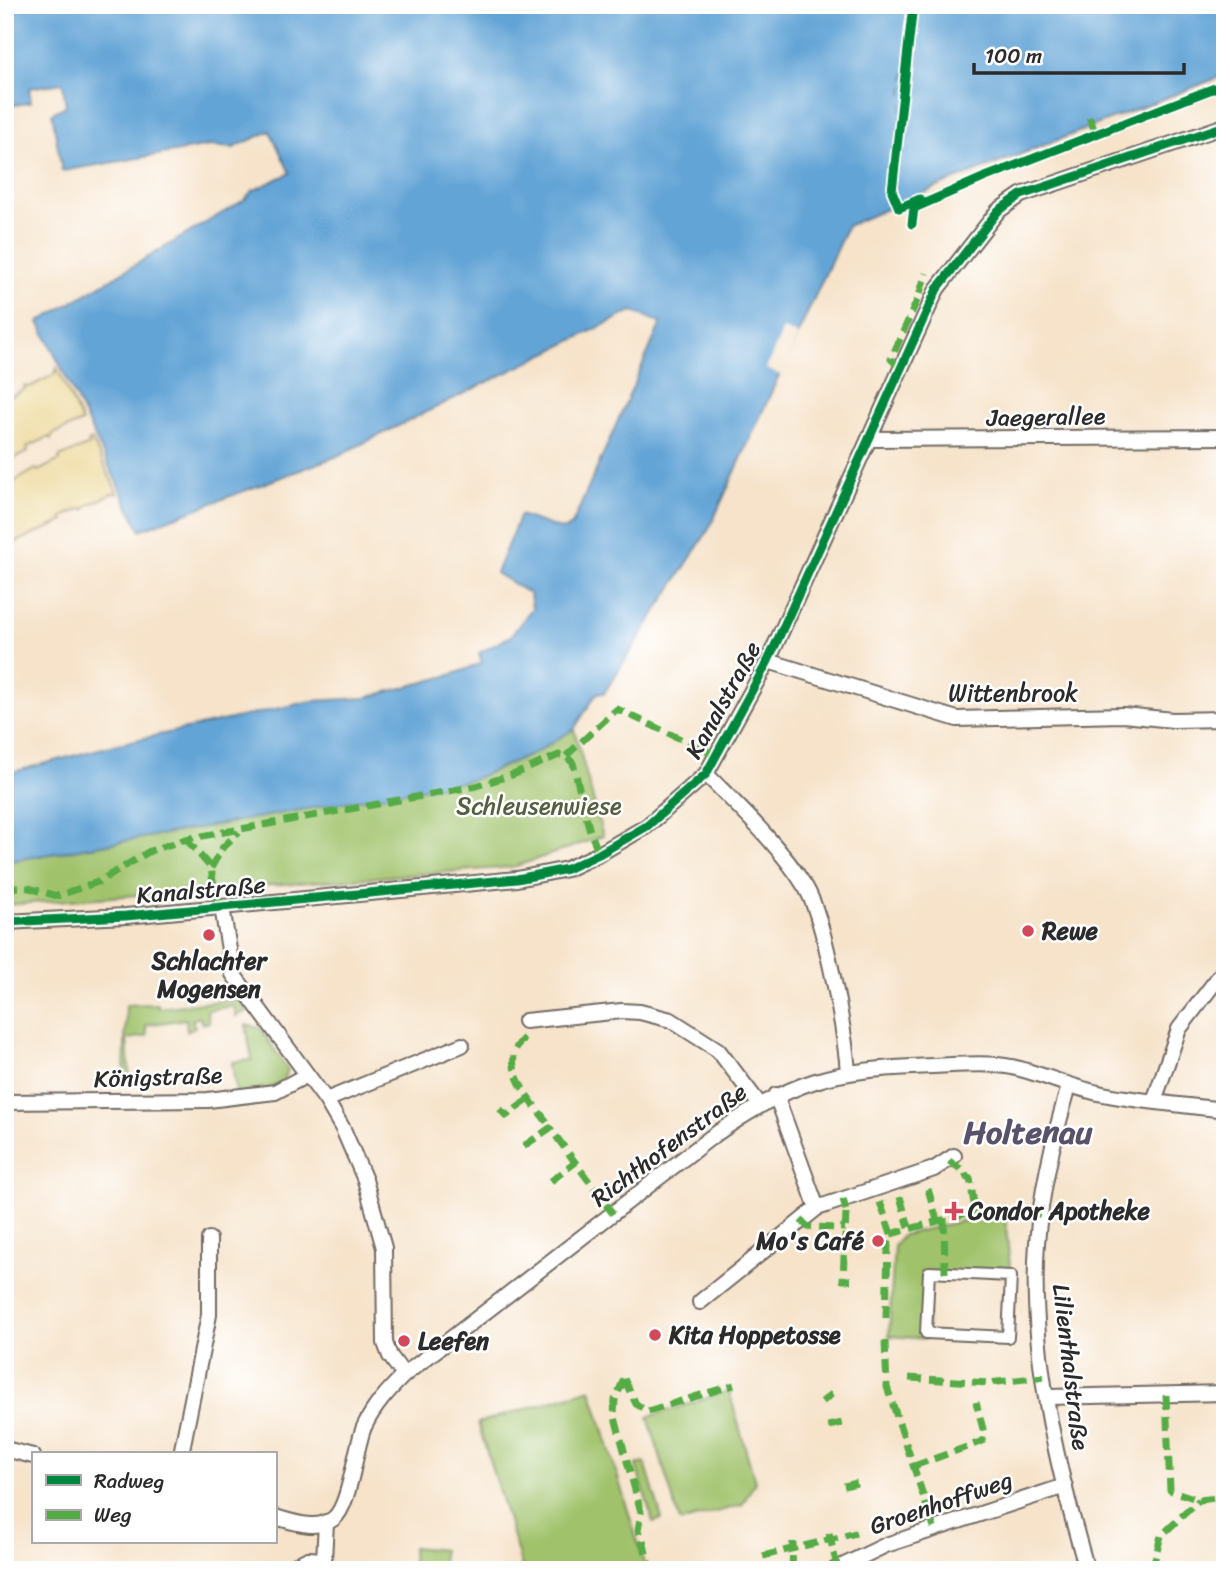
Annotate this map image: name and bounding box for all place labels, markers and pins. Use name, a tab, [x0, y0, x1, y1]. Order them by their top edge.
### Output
place label: Rewe	[1041, 910, 1098, 952]
marker: Rewe	[1020, 923, 1036, 939]
marker: Schlachter Mogensen	[201, 927, 217, 943]
place label: Schlachter Mogensen	[151, 940, 269, 1010]
place label: Condor Apotheke	[967, 1190, 1150, 1232]
marker: Condor Apotheke	[946, 1203, 962, 1219]
place label: Mo's Café	[755, 1220, 865, 1262]
marker: Mo's Café	[870, 1233, 886, 1249]
place label: Kita Hoppetosse	[668, 1314, 841, 1356]
place label: Leefen	[418, 1320, 489, 1362]
marker: Kita Hoppetosse	[647, 1327, 663, 1343]
marker: Leefen	[396, 1333, 412, 1349]

